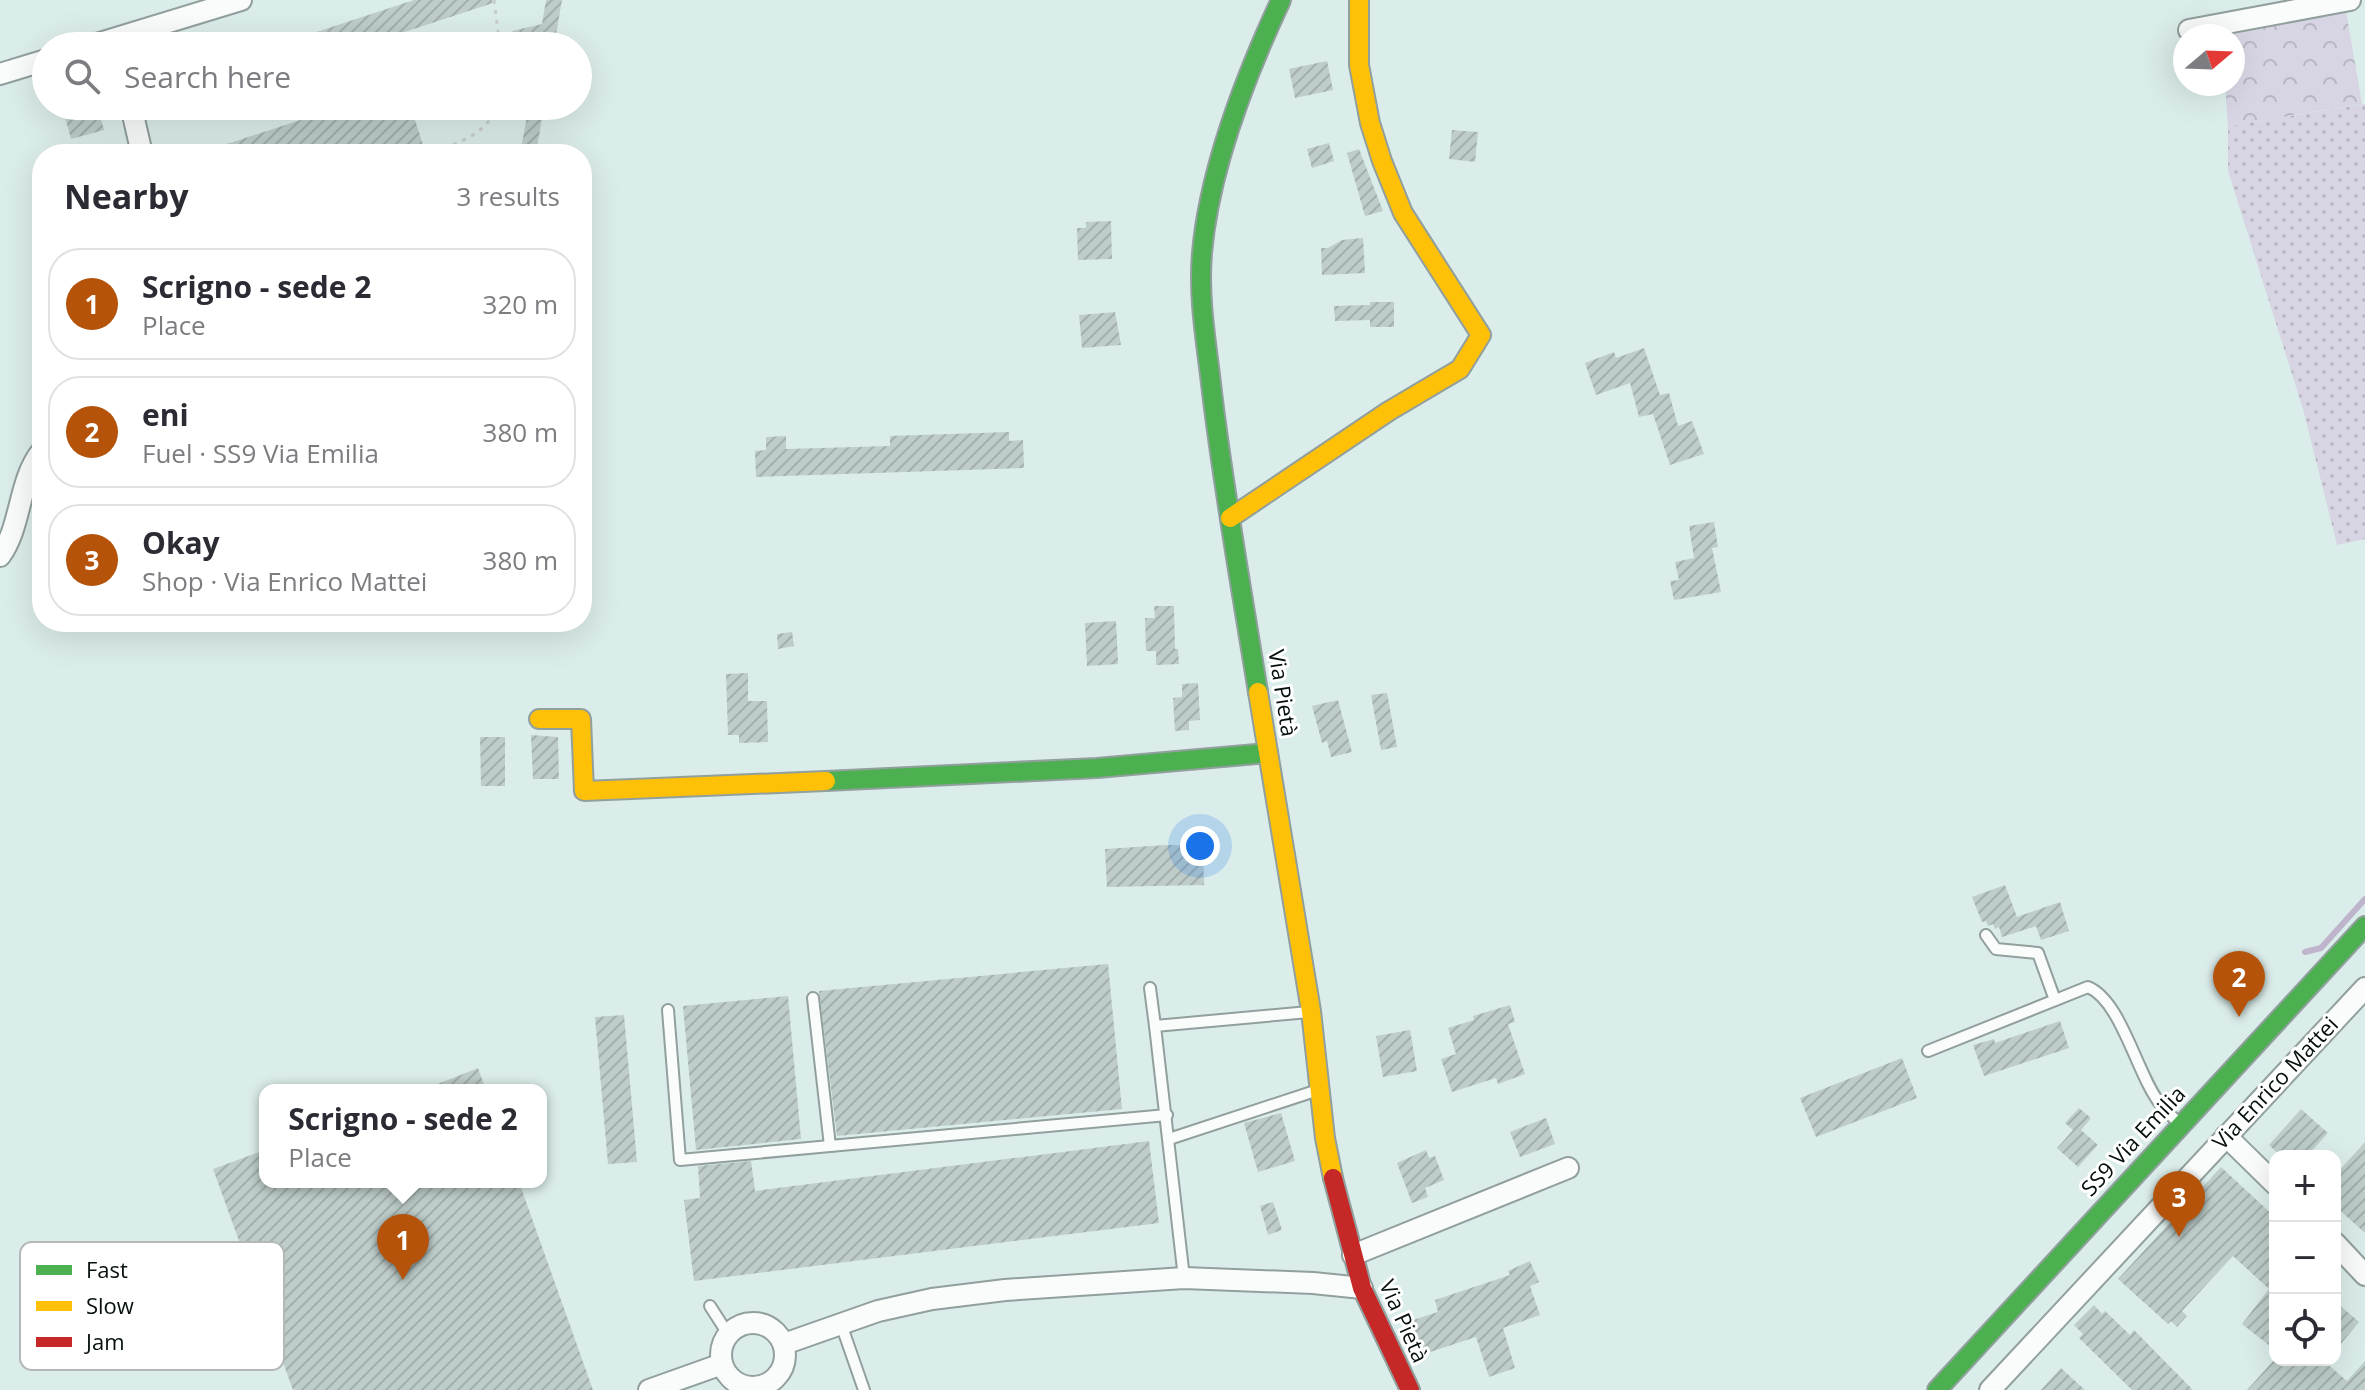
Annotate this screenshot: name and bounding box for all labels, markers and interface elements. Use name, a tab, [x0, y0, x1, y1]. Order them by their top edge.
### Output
north arrow	[2173, 24, 2245, 96]
search box	[32, 32, 592, 120]
icon: search	[60, 54, 104, 98]
text: Search here	[124, 56, 291, 97]
text: Nearby	[64, 173, 189, 219]
text: 3 results	[457, 178, 560, 214]
text: Scrigno - sede 2	[142, 266, 372, 307]
text: 1	[85, 286, 99, 322]
text: 320 m	[483, 286, 558, 322]
text: Place	[142, 307, 206, 343]
text: eni	[142, 394, 189, 435]
text: 2	[85, 414, 99, 450]
text: 380 m	[483, 414, 558, 450]
text: Fuel · SS9 Via Emilia	[142, 435, 379, 471]
text: Okay	[142, 522, 220, 563]
text: 3	[85, 542, 99, 578]
text: 380 m	[483, 542, 558, 578]
text: Shop · Via Enrico Mattei	[142, 563, 427, 599]
street label: Via Pietà	[1262, 647, 1306, 739]
your location	[1180, 826, 1220, 866]
pin: 2	[2213, 951, 2265, 1017]
street label: Via Enrico Mattei	[2205, 1009, 2344, 1155]
street label: SS9 Via Emilia	[2073, 1079, 2191, 1202]
popup	[259, 1084, 547, 1188]
text: Scrigno - sede 2	[288, 1098, 518, 1139]
text: Place	[288, 1139, 352, 1175]
map controls	[2269, 1150, 2341, 1366]
button: +	[2269, 1150, 2341, 1222]
pin: 3	[2153, 1171, 2205, 1237]
pin: 1	[377, 1214, 429, 1280]
button: −	[2269, 1222, 2341, 1294]
legend	[20, 1242, 284, 1370]
text: Fast	[86, 1254, 128, 1284]
street label: Via Pietà	[1373, 1274, 1436, 1367]
text: Slow	[86, 1290, 134, 1320]
button: locate	[2269, 1294, 2341, 1366]
text: Jam	[84, 1326, 125, 1356]

